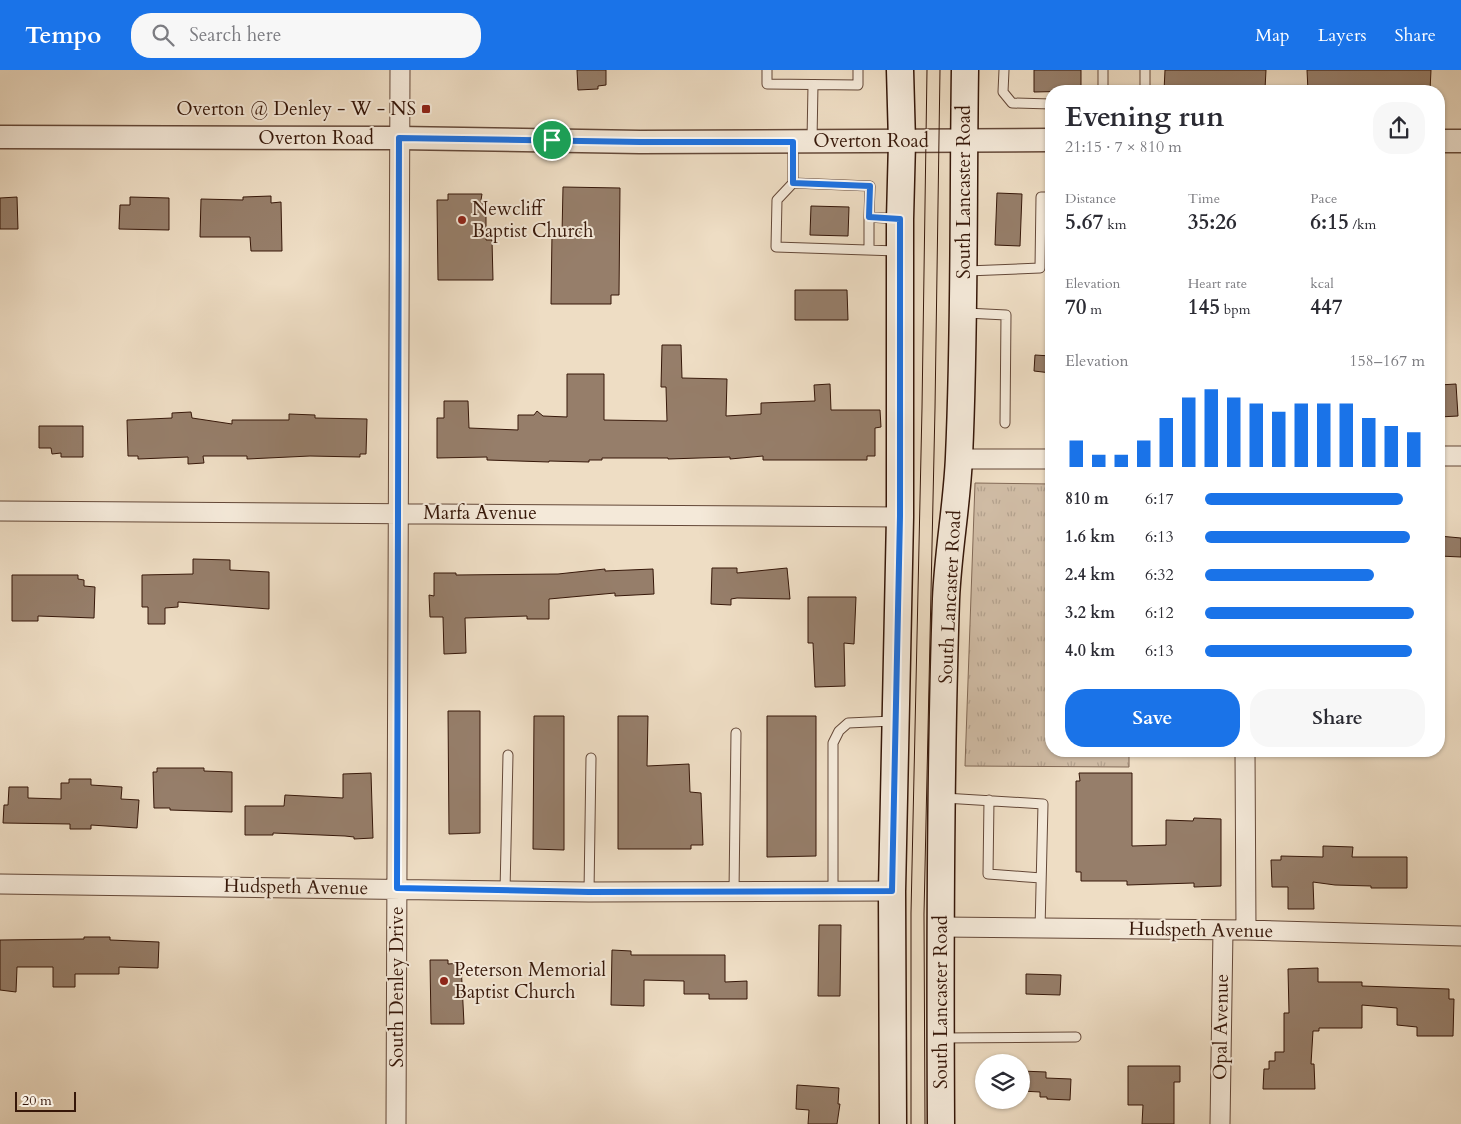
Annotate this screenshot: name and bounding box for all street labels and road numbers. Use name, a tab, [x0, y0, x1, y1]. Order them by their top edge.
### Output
street label: South Lancaster Road	[951, 105, 977, 279]
street label: Overton Road	[258, 125, 374, 151]
street label: Overton Road	[813, 128, 929, 154]
street label: Marfa Avenue	[423, 500, 537, 526]
street label: South Lancaster Road	[932, 509, 968, 685]
street label: Hudspeth Avenue	[223, 873, 369, 901]
street label: South Denley Drive	[384, 906, 410, 1068]
street label: South Lancaster Road	[928, 915, 954, 1089]
street label: Hudspeth Avenue	[1128, 916, 1274, 944]
street label: Opal Avenue	[1207, 974, 1235, 1080]

